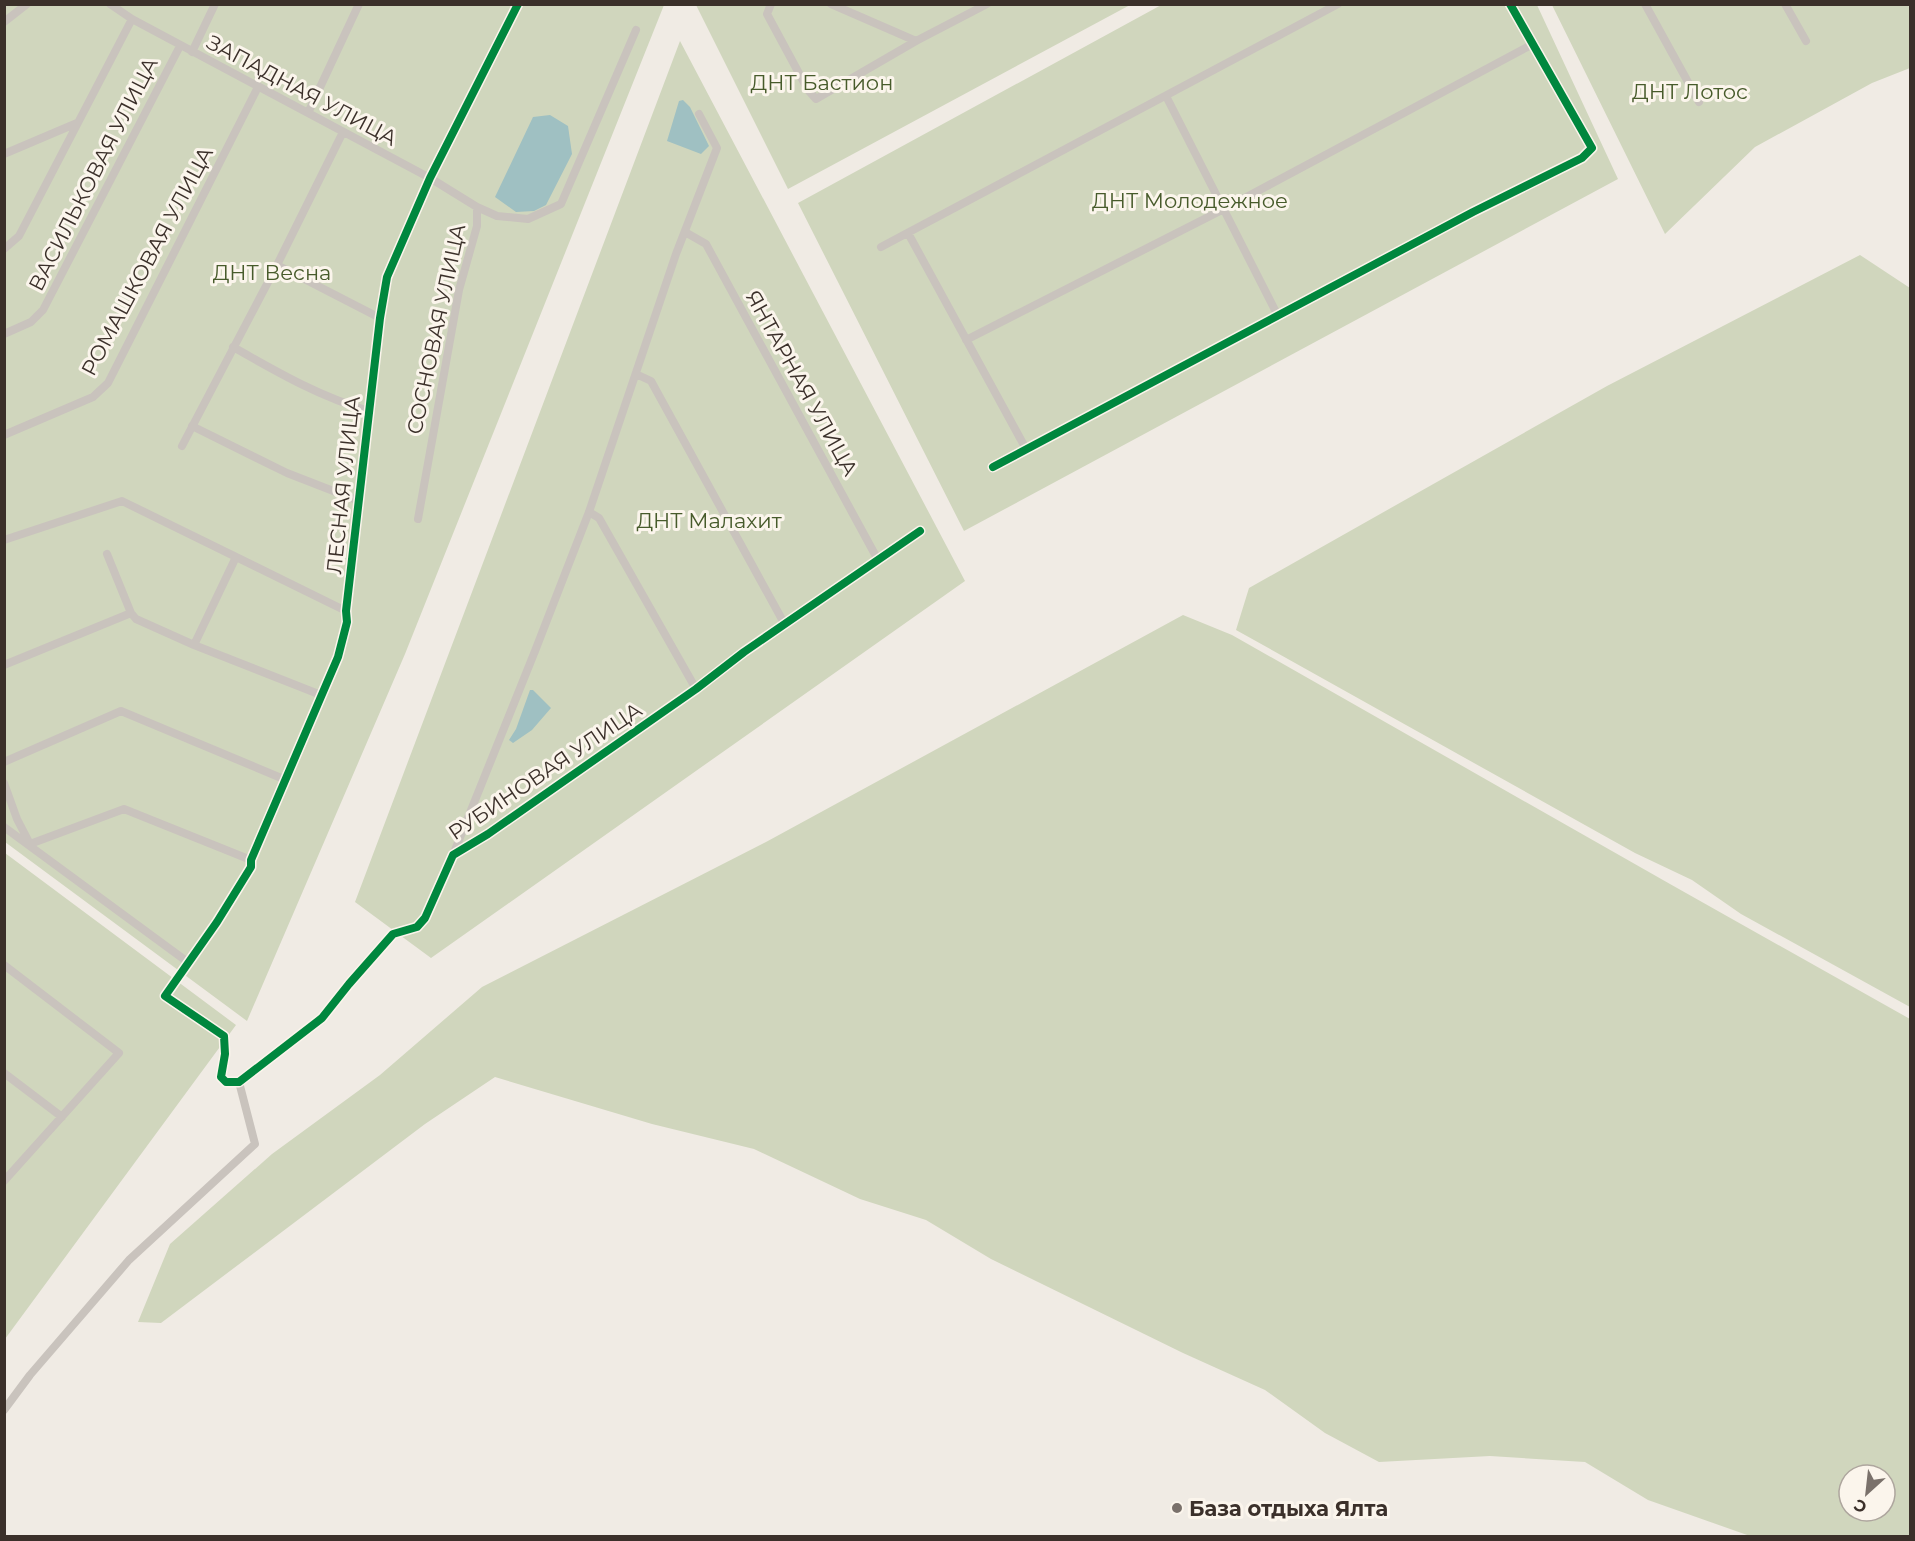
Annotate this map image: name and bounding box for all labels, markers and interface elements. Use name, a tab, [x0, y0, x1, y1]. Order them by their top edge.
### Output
street label: ЗАПАДНАЯ УЛИЦА	[203, 29, 402, 151]
street label: ВАСИЛЬКОВАЯ УЛИЦА	[23, 53, 163, 295]
park label: ДНТ Бастион	[751, 70, 893, 95]
park label: ДНТ Лотос	[1632, 79, 1748, 104]
street label: РОМАШКОВАЯ УЛИЦА	[76, 142, 218, 380]
park label: ДНТ Молодежное	[1092, 188, 1288, 213]
street label: СОСНОВАЯ УЛИЦА	[401, 221, 471, 436]
park label: ДНТ Весна	[213, 260, 331, 285]
street label: ЯНТАРНАЯ УЛИЦА	[741, 286, 864, 480]
street label: ЛЕСНАЯ УЛИЦА	[321, 394, 365, 575]
park label: ДНТ Малахит	[636, 508, 782, 533]
street label: РУБИНОВАЯ УЛИЦА	[444, 697, 647, 845]
north arrow	[1837, 1463, 1897, 1523]
text: С	[1851, 1495, 1870, 1517]
place label: База отдыха Ялта	[1189, 1496, 1388, 1521]
marker: База отдыха Ялта	[1170, 1501, 1184, 1515]

